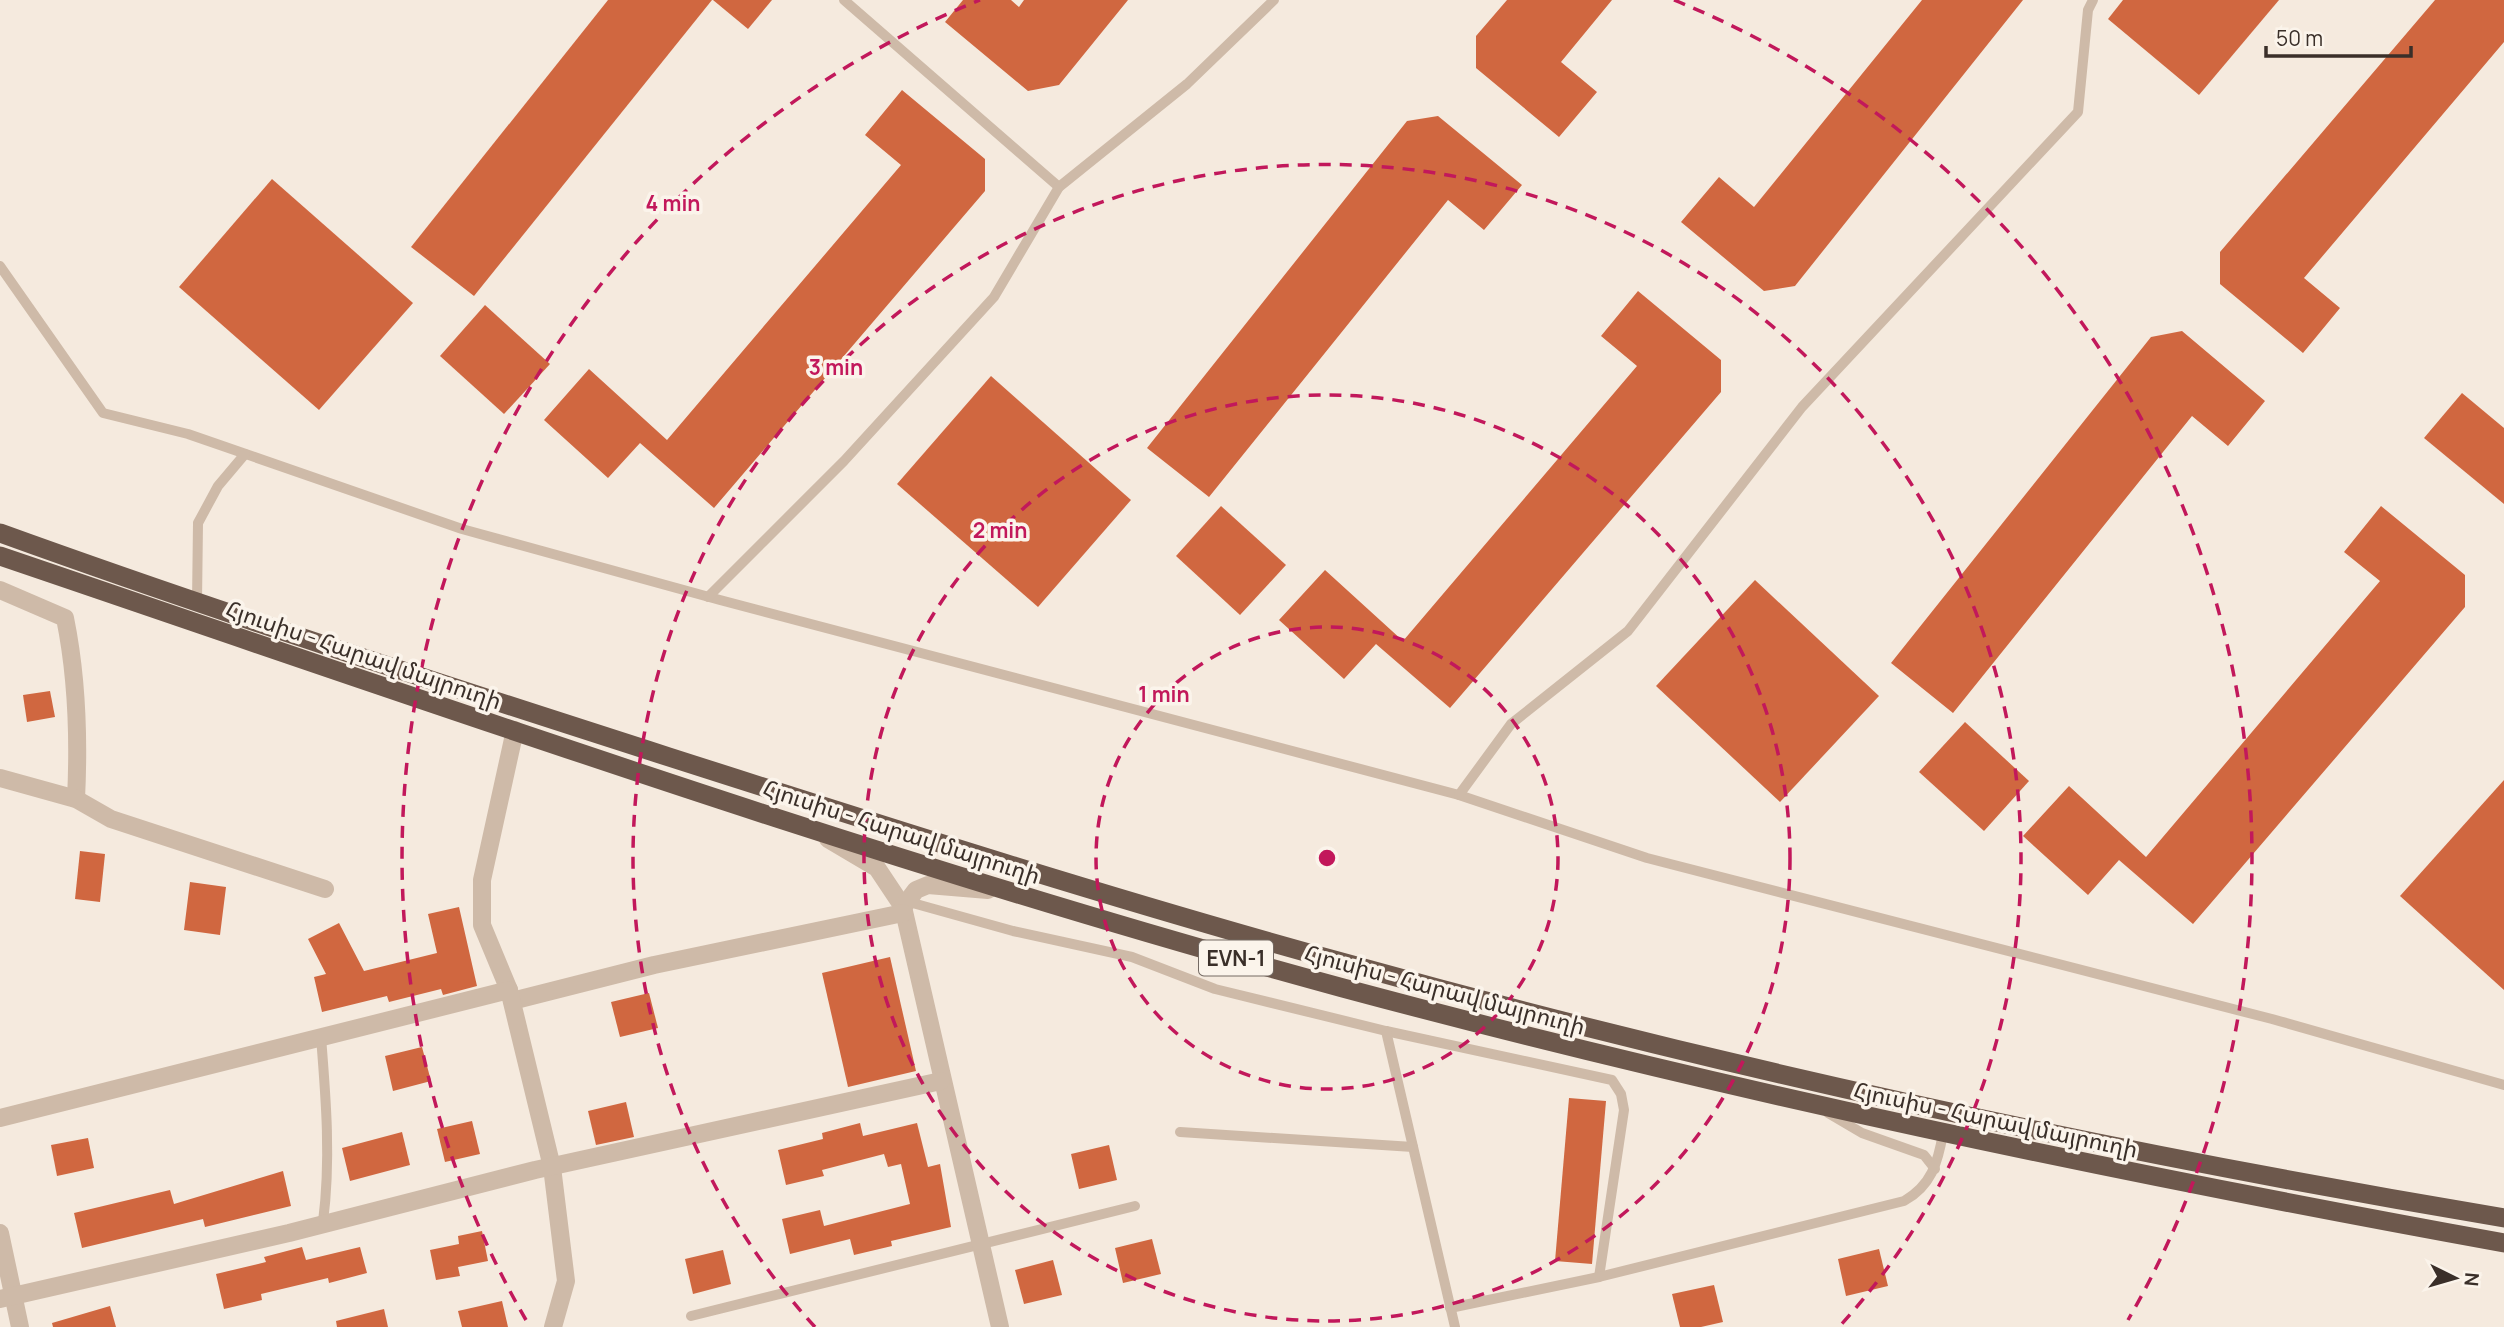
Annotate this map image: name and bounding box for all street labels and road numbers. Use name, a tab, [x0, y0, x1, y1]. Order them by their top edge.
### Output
street label: Հյուսիս - Հարավ մայրուղի	[222, 592, 506, 716]
street label: Հյուսիս - Հարավ մայրուղի	[759, 771, 1045, 891]
street label: Հյուսիս - Հարավ մայրուղի	[1301, 936, 1589, 1042]
road number: EVN-1	[1199, 940, 1273, 976]
street label: Հյուսիս - Հարավ մայրուղի	[1851, 1073, 2141, 1165]

